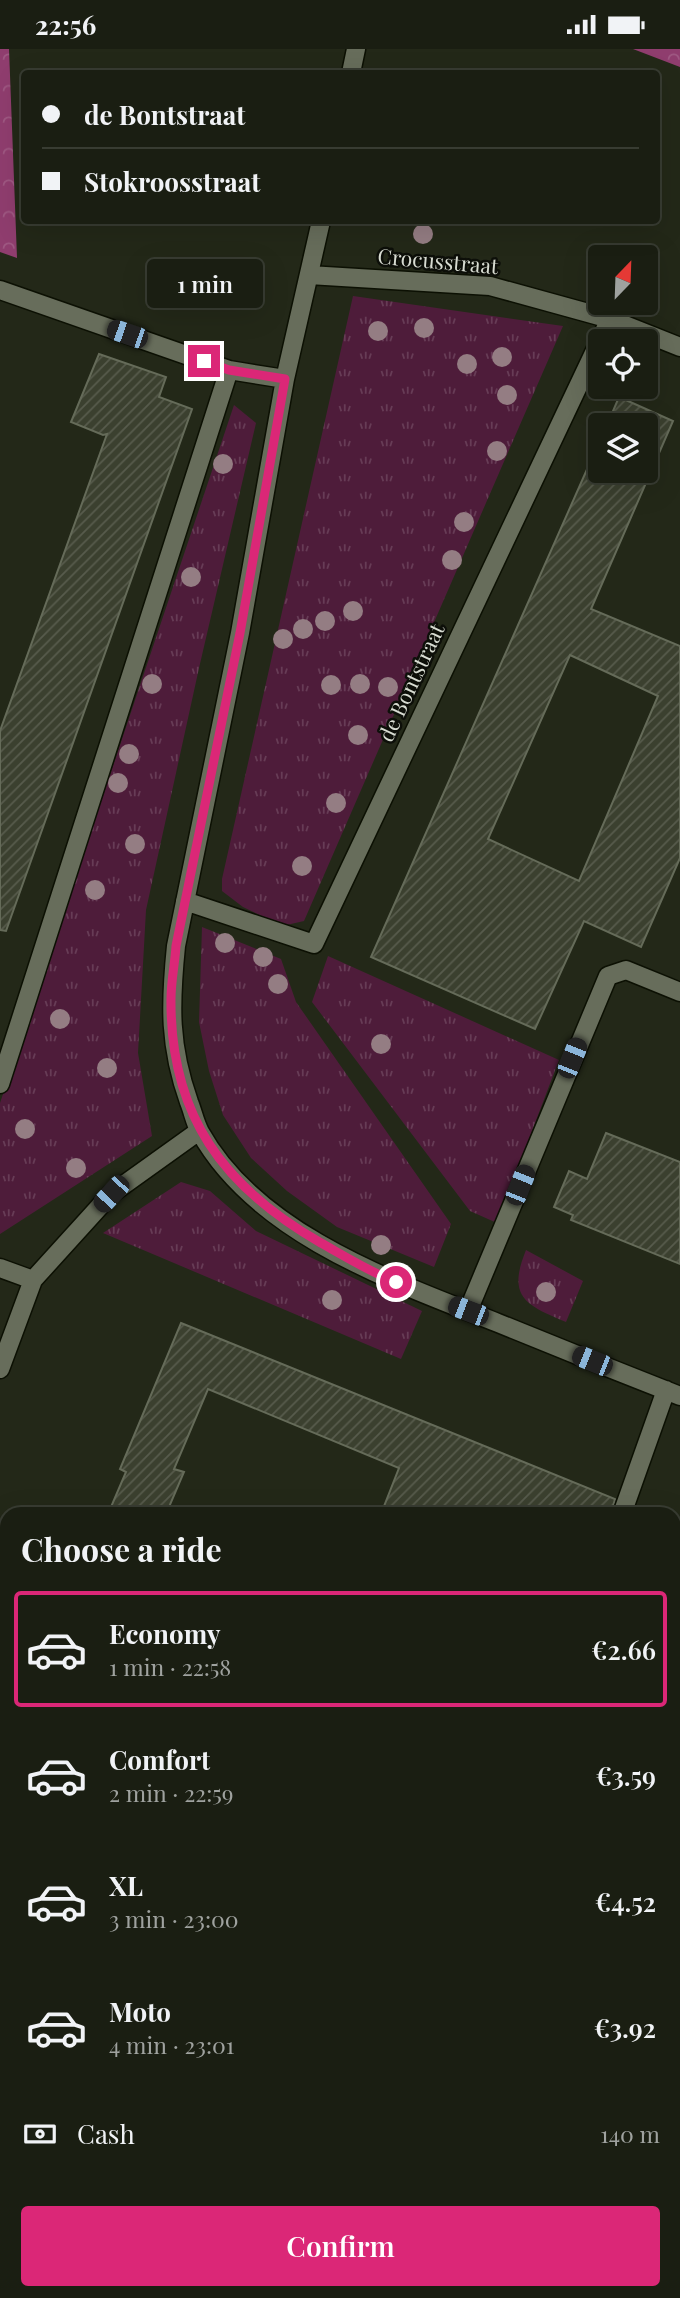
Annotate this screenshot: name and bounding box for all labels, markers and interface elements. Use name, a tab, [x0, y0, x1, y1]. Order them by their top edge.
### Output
text: 22:56	[35, 7, 96, 42]
text: de Bontstraat	[84, 97, 245, 132]
text: Stokroosstraat	[84, 164, 260, 199]
street label: Crocusstraat	[377, 241, 500, 279]
north arrow	[588, 245, 658, 315]
map controls	[588, 245, 658, 483]
callout: 1 min	[146, 259, 262, 309]
text: 1 min	[177, 268, 233, 299]
car	[104, 317, 151, 351]
button: locate	[588, 329, 658, 399]
route end	[188, 345, 220, 377]
button: layers	[588, 413, 658, 483]
street label: de Bontstraat	[371, 618, 450, 746]
car	[555, 1035, 590, 1081]
car	[503, 1162, 538, 1208]
car	[89, 1171, 134, 1217]
route start	[380, 1266, 412, 1298]
car	[445, 1294, 492, 1328]
car	[569, 1343, 616, 1379]
text: Choose a ride	[21, 1527, 222, 1570]
text: Economy	[109, 1616, 220, 1651]
icon: car	[25, 1618, 88, 1681]
text: €2.66	[591, 1632, 656, 1667]
text: 1 min · 22:58	[109, 1651, 231, 1682]
text: Comfort	[109, 1742, 210, 1777]
icon: car	[25, 1744, 88, 1807]
text: €3.59	[596, 1758, 656, 1793]
text: 2 min · 22:59	[109, 1777, 234, 1808]
text: XL	[109, 1868, 143, 1903]
icon: car	[25, 1870, 88, 1933]
text: €4.52	[595, 1884, 656, 1919]
text: 3 min · 23:00	[109, 1903, 239, 1934]
text: Moto	[109, 1994, 171, 2029]
icon: car	[25, 1996, 88, 2059]
text: €3.92	[594, 2010, 656, 2045]
text: 4 min · 23:01	[109, 2029, 234, 2060]
icon: cash	[21, 2115, 59, 2153]
text: Cash	[77, 2116, 135, 2151]
text: 140 m	[600, 2118, 660, 2149]
button: Confirm	[21, 2206, 660, 2286]

